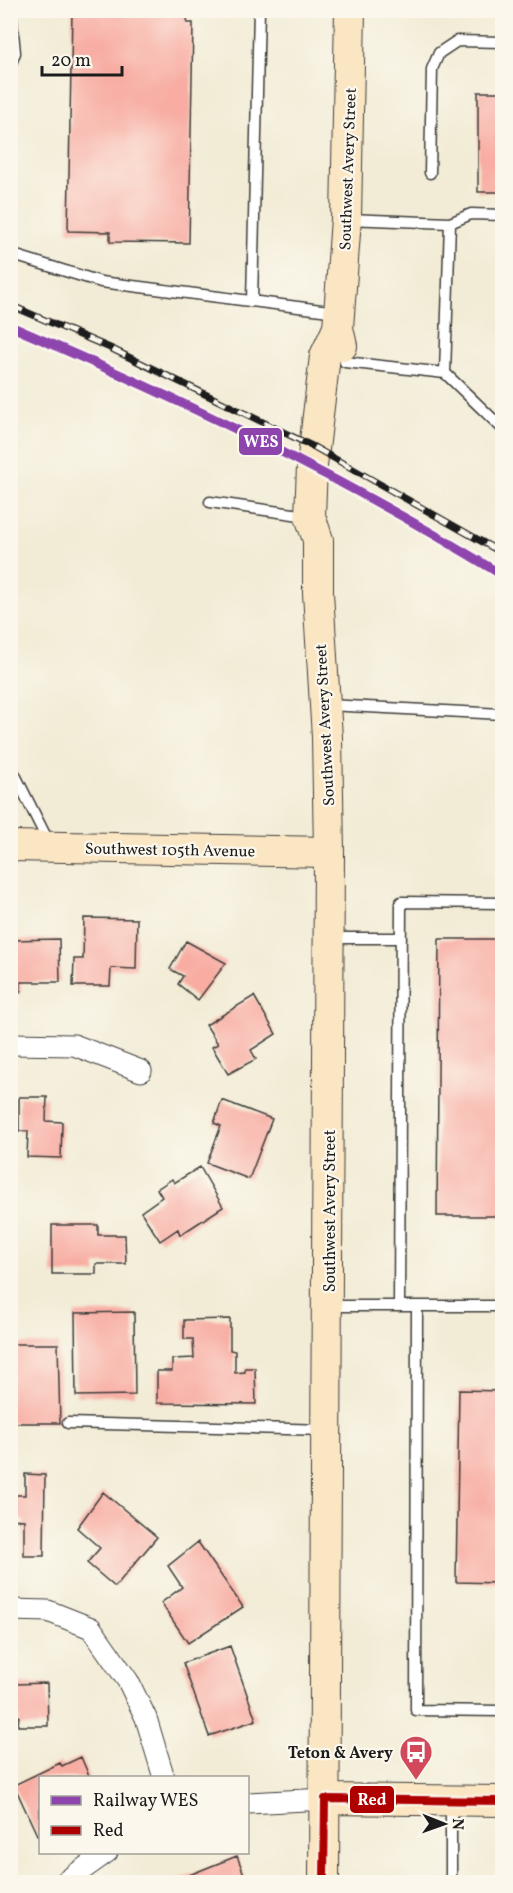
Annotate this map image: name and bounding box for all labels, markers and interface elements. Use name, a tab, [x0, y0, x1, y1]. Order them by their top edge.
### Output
scale bar	[42, 39, 122, 77]
text: 20 m	[51, 49, 91, 74]
street label: Southwest Avery Street	[335, 87, 363, 251]
line badge: WES	[238, 427, 283, 456]
text: WES	[244, 432, 278, 454]
street label: Southwest Avery Street	[311, 643, 341, 807]
street label: Southwest 105th Avenue	[85, 839, 255, 863]
street label: Southwest Avery Street	[320, 1129, 342, 1292]
bus stop icon: Teton & Avery	[398, 1734, 434, 1781]
place label: Teton & Avery	[288, 1743, 393, 1765]
legend	[39, 1776, 249, 1854]
line badge: Red	[349, 1785, 395, 1814]
text: Railway WES	[93, 1789, 199, 1814]
text: Red	[358, 1790, 387, 1812]
north arrow	[414, 1794, 474, 1854]
text: N	[446, 1818, 468, 1831]
text: Red	[93, 1819, 124, 1844]

